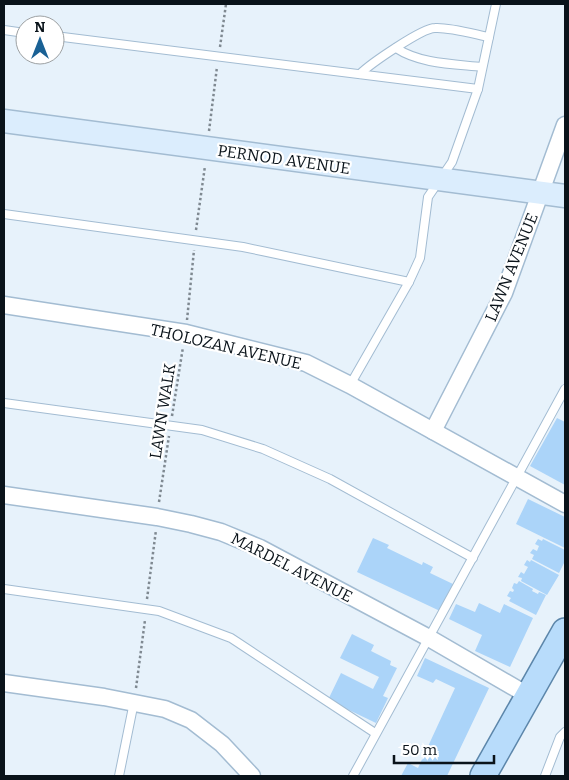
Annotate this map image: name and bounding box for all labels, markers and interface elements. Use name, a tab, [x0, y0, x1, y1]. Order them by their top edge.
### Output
north arrow	[15, 15, 65, 65]
text: N	[35, 19, 46, 36]
street label: PERNOD AVENUE	[216, 141, 351, 178]
street label: LAWN AVENUE	[481, 210, 542, 324]
street label: THOLOZAN AVENUE	[149, 320, 303, 373]
street label: LAWN WALK	[146, 361, 180, 460]
street label: MARDEL AVENUE	[228, 529, 356, 606]
scale bar	[394, 732, 494, 764]
text: 50 m	[402, 741, 438, 759]

